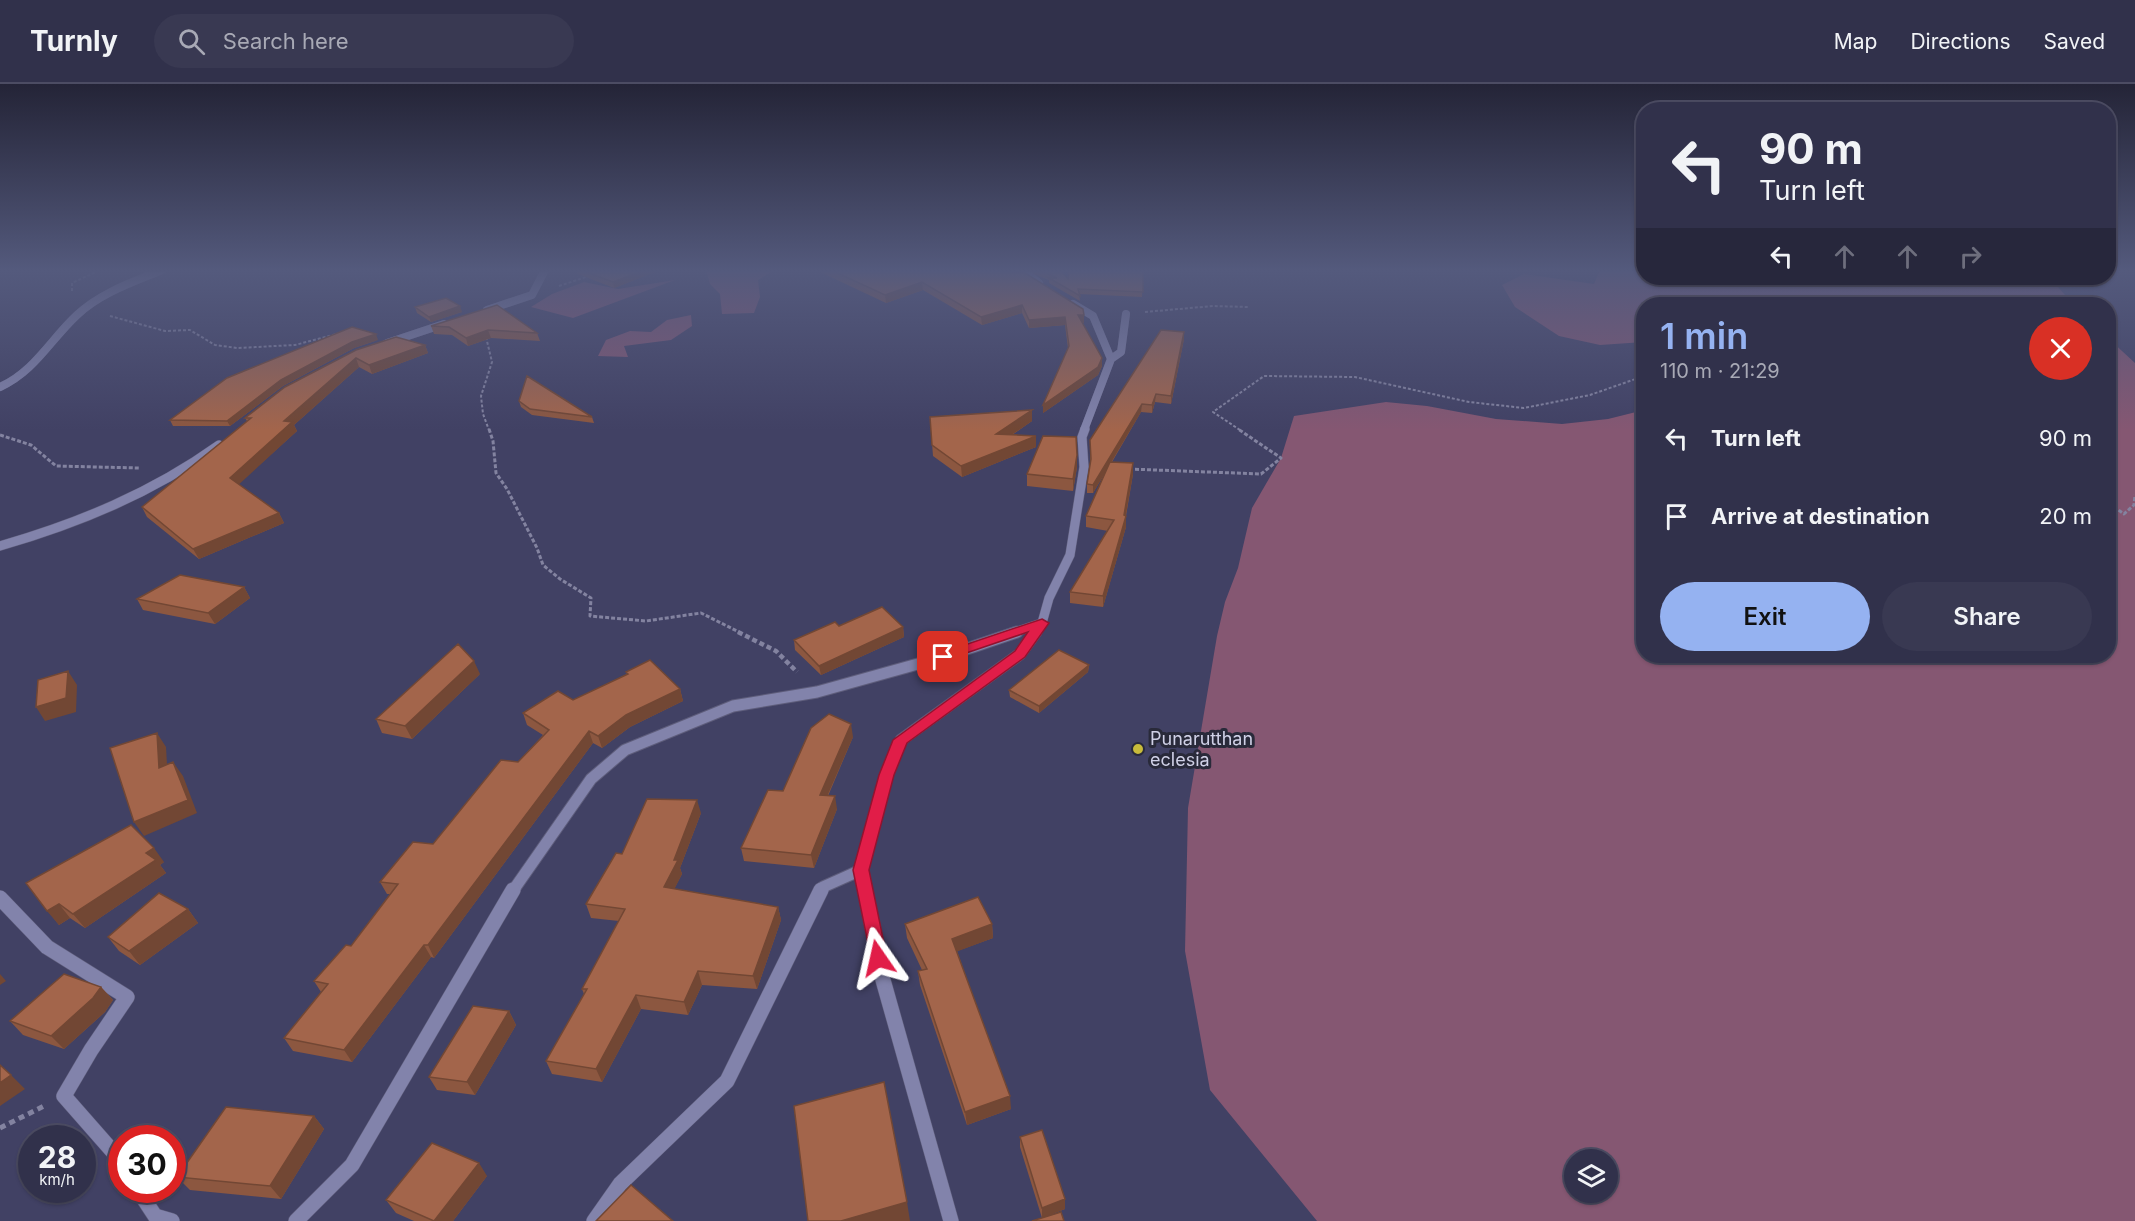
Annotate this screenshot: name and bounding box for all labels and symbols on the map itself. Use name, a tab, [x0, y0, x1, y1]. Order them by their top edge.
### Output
pin	[917, 631, 968, 682]
place label: Punarutthan eclesia	[1150, 728, 1253, 770]
marker: Punarutthan eclesia	[1131, 742, 1145, 756]
position arrow	[846, 926, 910, 990]
speed limit sign: 30	[108, 1125, 186, 1203]

